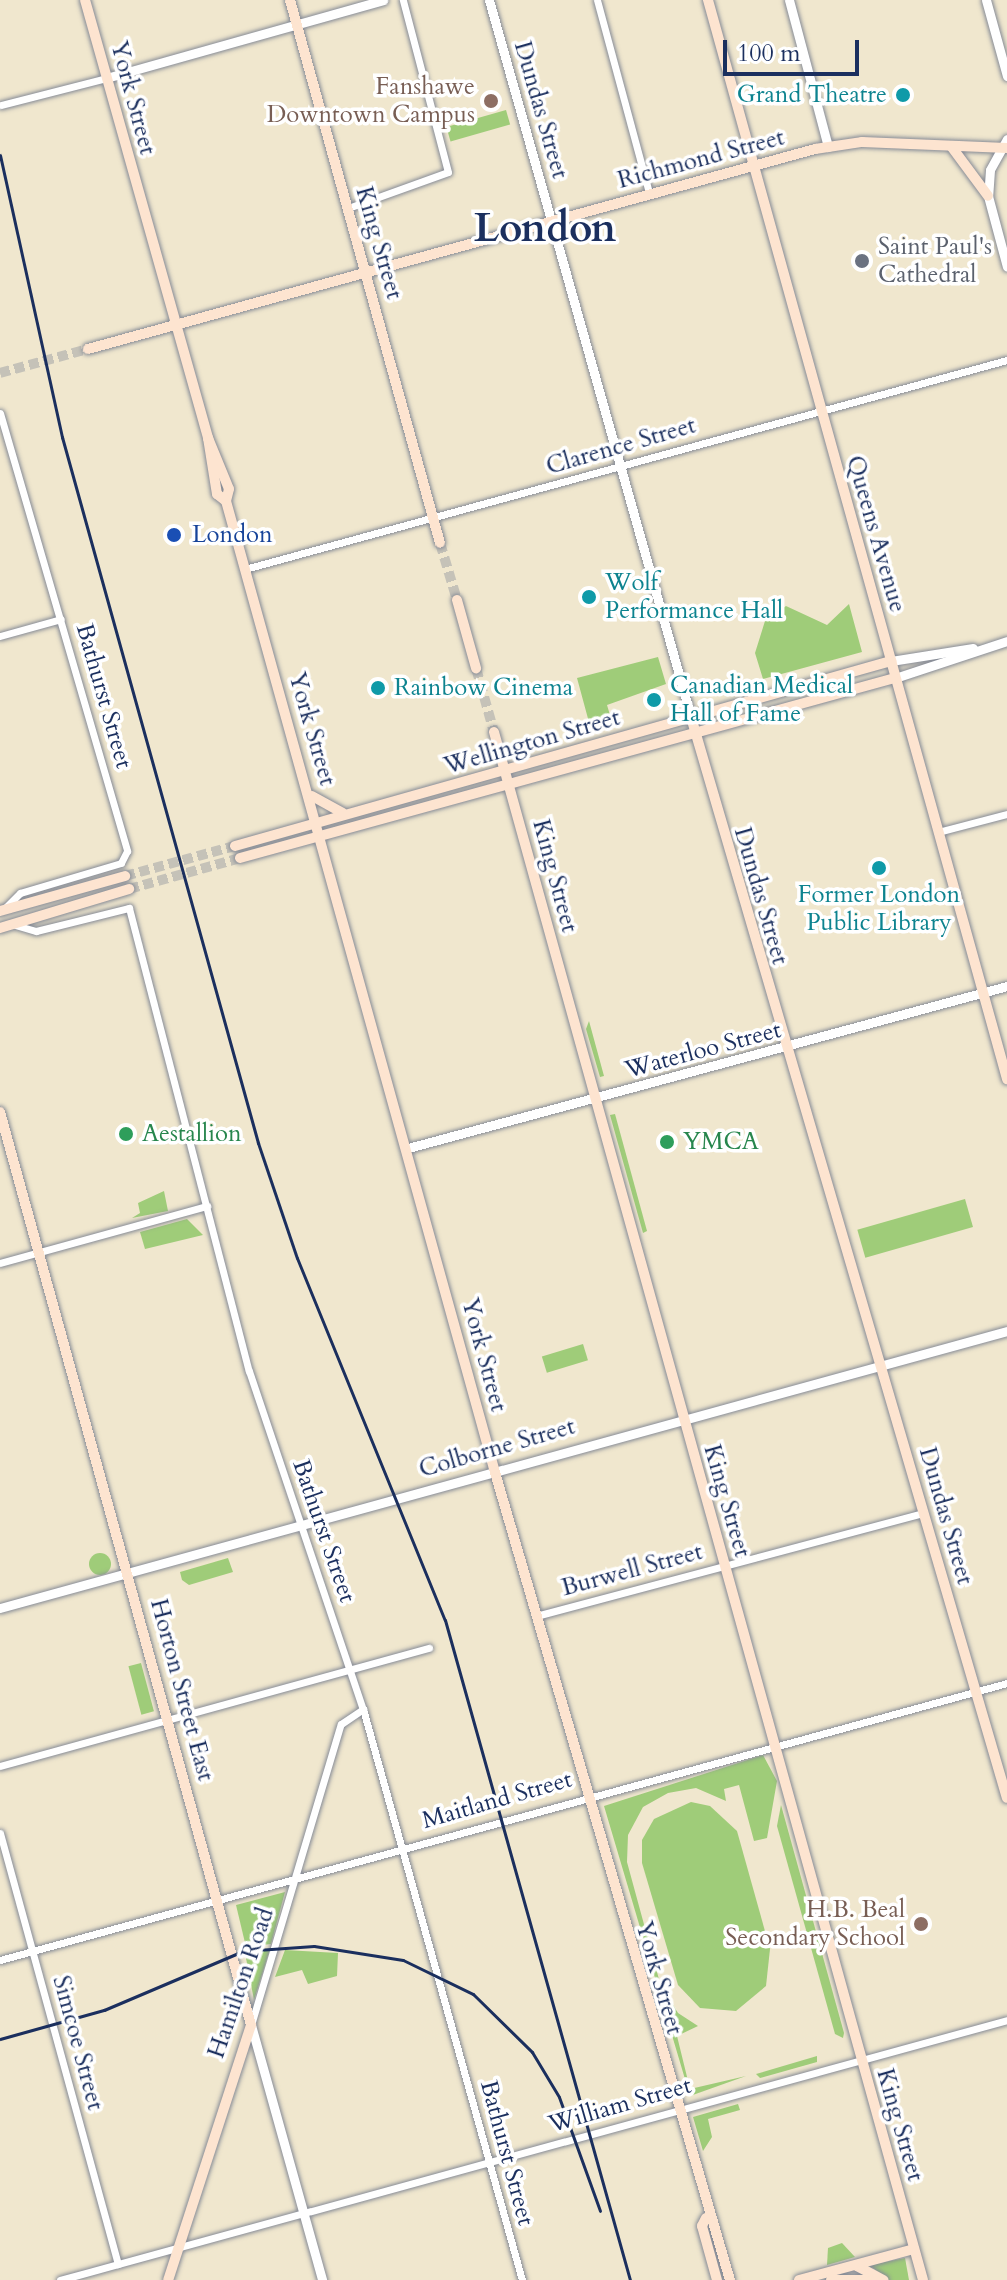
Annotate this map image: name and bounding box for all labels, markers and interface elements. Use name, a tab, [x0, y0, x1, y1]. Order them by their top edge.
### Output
scale bar	[727, 24, 863, 74]
text: 100 m	[737, 37, 801, 70]
street label: York Street	[104, 38, 162, 158]
street label: Dundas Street	[508, 38, 574, 182]
place label: Fanshawe Downtown Campus	[267, 73, 475, 129]
place label: Grand Theatre	[737, 81, 887, 109]
marker: Grand Theatre	[894, 86, 912, 104]
marker: Fanshawe Downtown Campus	[482, 92, 500, 110]
street label: Richmond Street	[615, 123, 787, 195]
street label: King Street	[349, 183, 409, 303]
district label: London	[474, 205, 616, 253]
place label: Saint Paul's Cathedral	[878, 233, 992, 289]
marker: Saint Paul's Cathedral	[853, 252, 871, 270]
street label: Clarence Street	[543, 411, 699, 481]
street label: Queens Avenue	[840, 452, 912, 616]
place label: London	[192, 521, 273, 549]
marker: London	[163, 524, 185, 546]
place label: Wolf Performance Hall	[605, 569, 783, 625]
marker: Wolf Performance Hall	[580, 588, 598, 606]
street label: Bathurst Street	[70, 620, 138, 772]
street label: York Street	[282, 669, 342, 789]
place label: Canadian Medical Hall of Fame	[670, 672, 853, 728]
place label: Rainbow Cinema	[394, 674, 573, 702]
marker: Rainbow Cinema	[369, 679, 387, 697]
marker: Canadian Medical Hall of Fame	[645, 691, 663, 709]
street label: Wellington Street	[441, 703, 623, 781]
street label: King Street	[526, 816, 584, 936]
street label: Dundas Street	[728, 824, 794, 968]
marker: Former London Public Library	[870, 859, 888, 877]
place label: Former London Public Library	[798, 881, 960, 937]
street label: Waterloo Street	[622, 1015, 784, 1085]
place label: Aestallion	[142, 1120, 242, 1148]
marker: Aestallion	[117, 1125, 135, 1143]
place label: YMCA	[683, 1128, 759, 1156]
marker: YMCA	[658, 1133, 676, 1151]
street label: York Street	[455, 1295, 513, 1415]
street label: Colborne Street	[416, 1412, 578, 1484]
street label: King Street	[697, 1441, 757, 1561]
street label: Dundas Street	[913, 1444, 979, 1588]
street label: Bathurst Street	[286, 1456, 362, 1606]
street label: Burwell Street	[558, 1537, 706, 1603]
street label: Horton Street East	[144, 1596, 220, 1784]
street label: Maitland Street	[419, 1765, 575, 1835]
place label: H.B. Beal Secondary School	[725, 1896, 905, 1952]
street label: Hamilton Road	[202, 1904, 280, 2062]
marker: H.B. Beal Secondary School	[912, 1915, 930, 1933]
street label: York Street	[629, 1918, 689, 2038]
street label: Simcoe Street	[46, 1973, 110, 2113]
street label: King Street	[870, 2065, 930, 2185]
street label: William Street	[545, 2071, 695, 2139]
street label: Bathurst Street	[474, 2077, 540, 2229]

